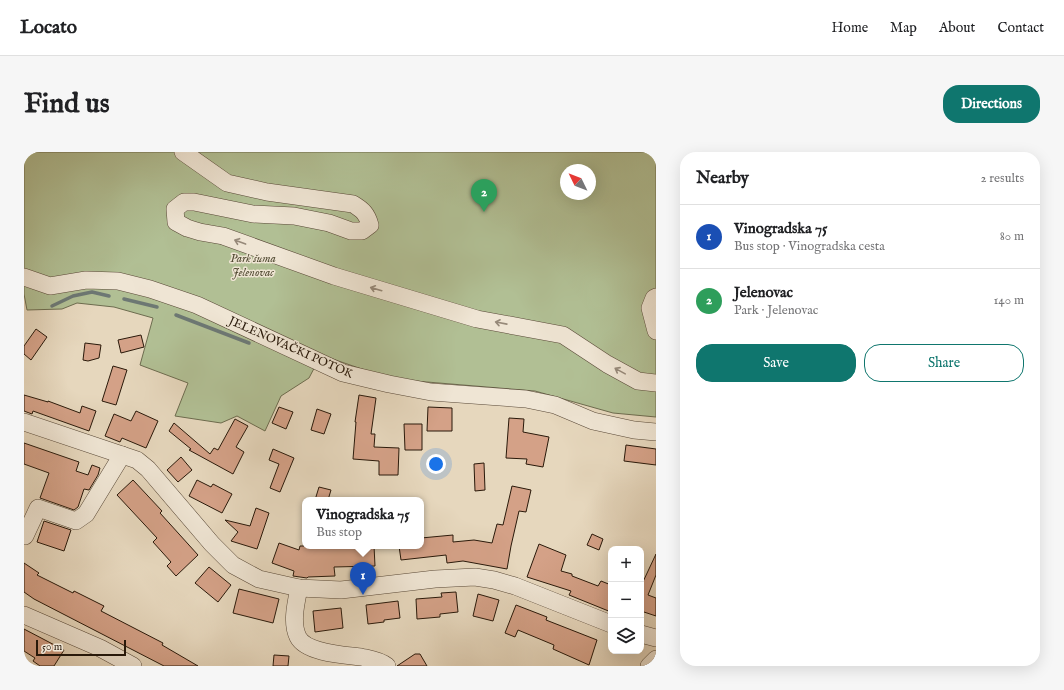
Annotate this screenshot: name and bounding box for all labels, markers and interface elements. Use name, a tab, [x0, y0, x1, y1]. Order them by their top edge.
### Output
text: Locato	[20, 16, 77, 40]
text: Home	[832, 19, 868, 37]
text: Map	[890, 19, 917, 37]
text: About	[939, 19, 975, 37]
text: Contact	[997, 19, 1044, 37]
button: Directions	[943, 85, 1040, 123]
text: Find us	[24, 87, 110, 122]
north arrow	[560, 164, 596, 200]
text: Nearby	[696, 168, 749, 189]
text: 2 results	[980, 170, 1024, 187]
pin: 2	[471, 179, 497, 212]
text: Vinogradska 75	[734, 219, 828, 238]
text: 1	[707, 228, 711, 245]
text: 80 m	[1000, 228, 1024, 245]
one-way arrow	[233, 238, 246, 245]
text: Bus stop · Vinogradska cesta	[734, 238, 885, 255]
park label: Park šuma Jelenovac	[230, 251, 276, 280]
text: Jelenovac	[734, 283, 793, 302]
one-way arrow	[370, 285, 383, 292]
text: 2	[706, 292, 712, 309]
text: 140 m	[994, 292, 1024, 309]
text: Park · Jelenovac	[734, 302, 818, 319]
street label: JELENOVAČKI POTOK	[224, 312, 356, 383]
one-way arrow	[495, 319, 508, 327]
button: Save	[696, 344, 856, 382]
button: Share	[864, 344, 1024, 382]
one-way arrow	[614, 366, 626, 374]
your location	[426, 454, 446, 474]
popup	[302, 497, 424, 549]
text: Vinogradska 75	[316, 505, 410, 524]
text: Bus stop	[316, 524, 362, 541]
map controls	[608, 546, 644, 654]
button: +	[608, 546, 644, 582]
pin: 1	[350, 562, 376, 595]
button: −	[608, 582, 644, 618]
button: layers	[608, 618, 644, 654]
scale bar	[36, 638, 126, 657]
text: 50 m	[42, 640, 62, 654]

